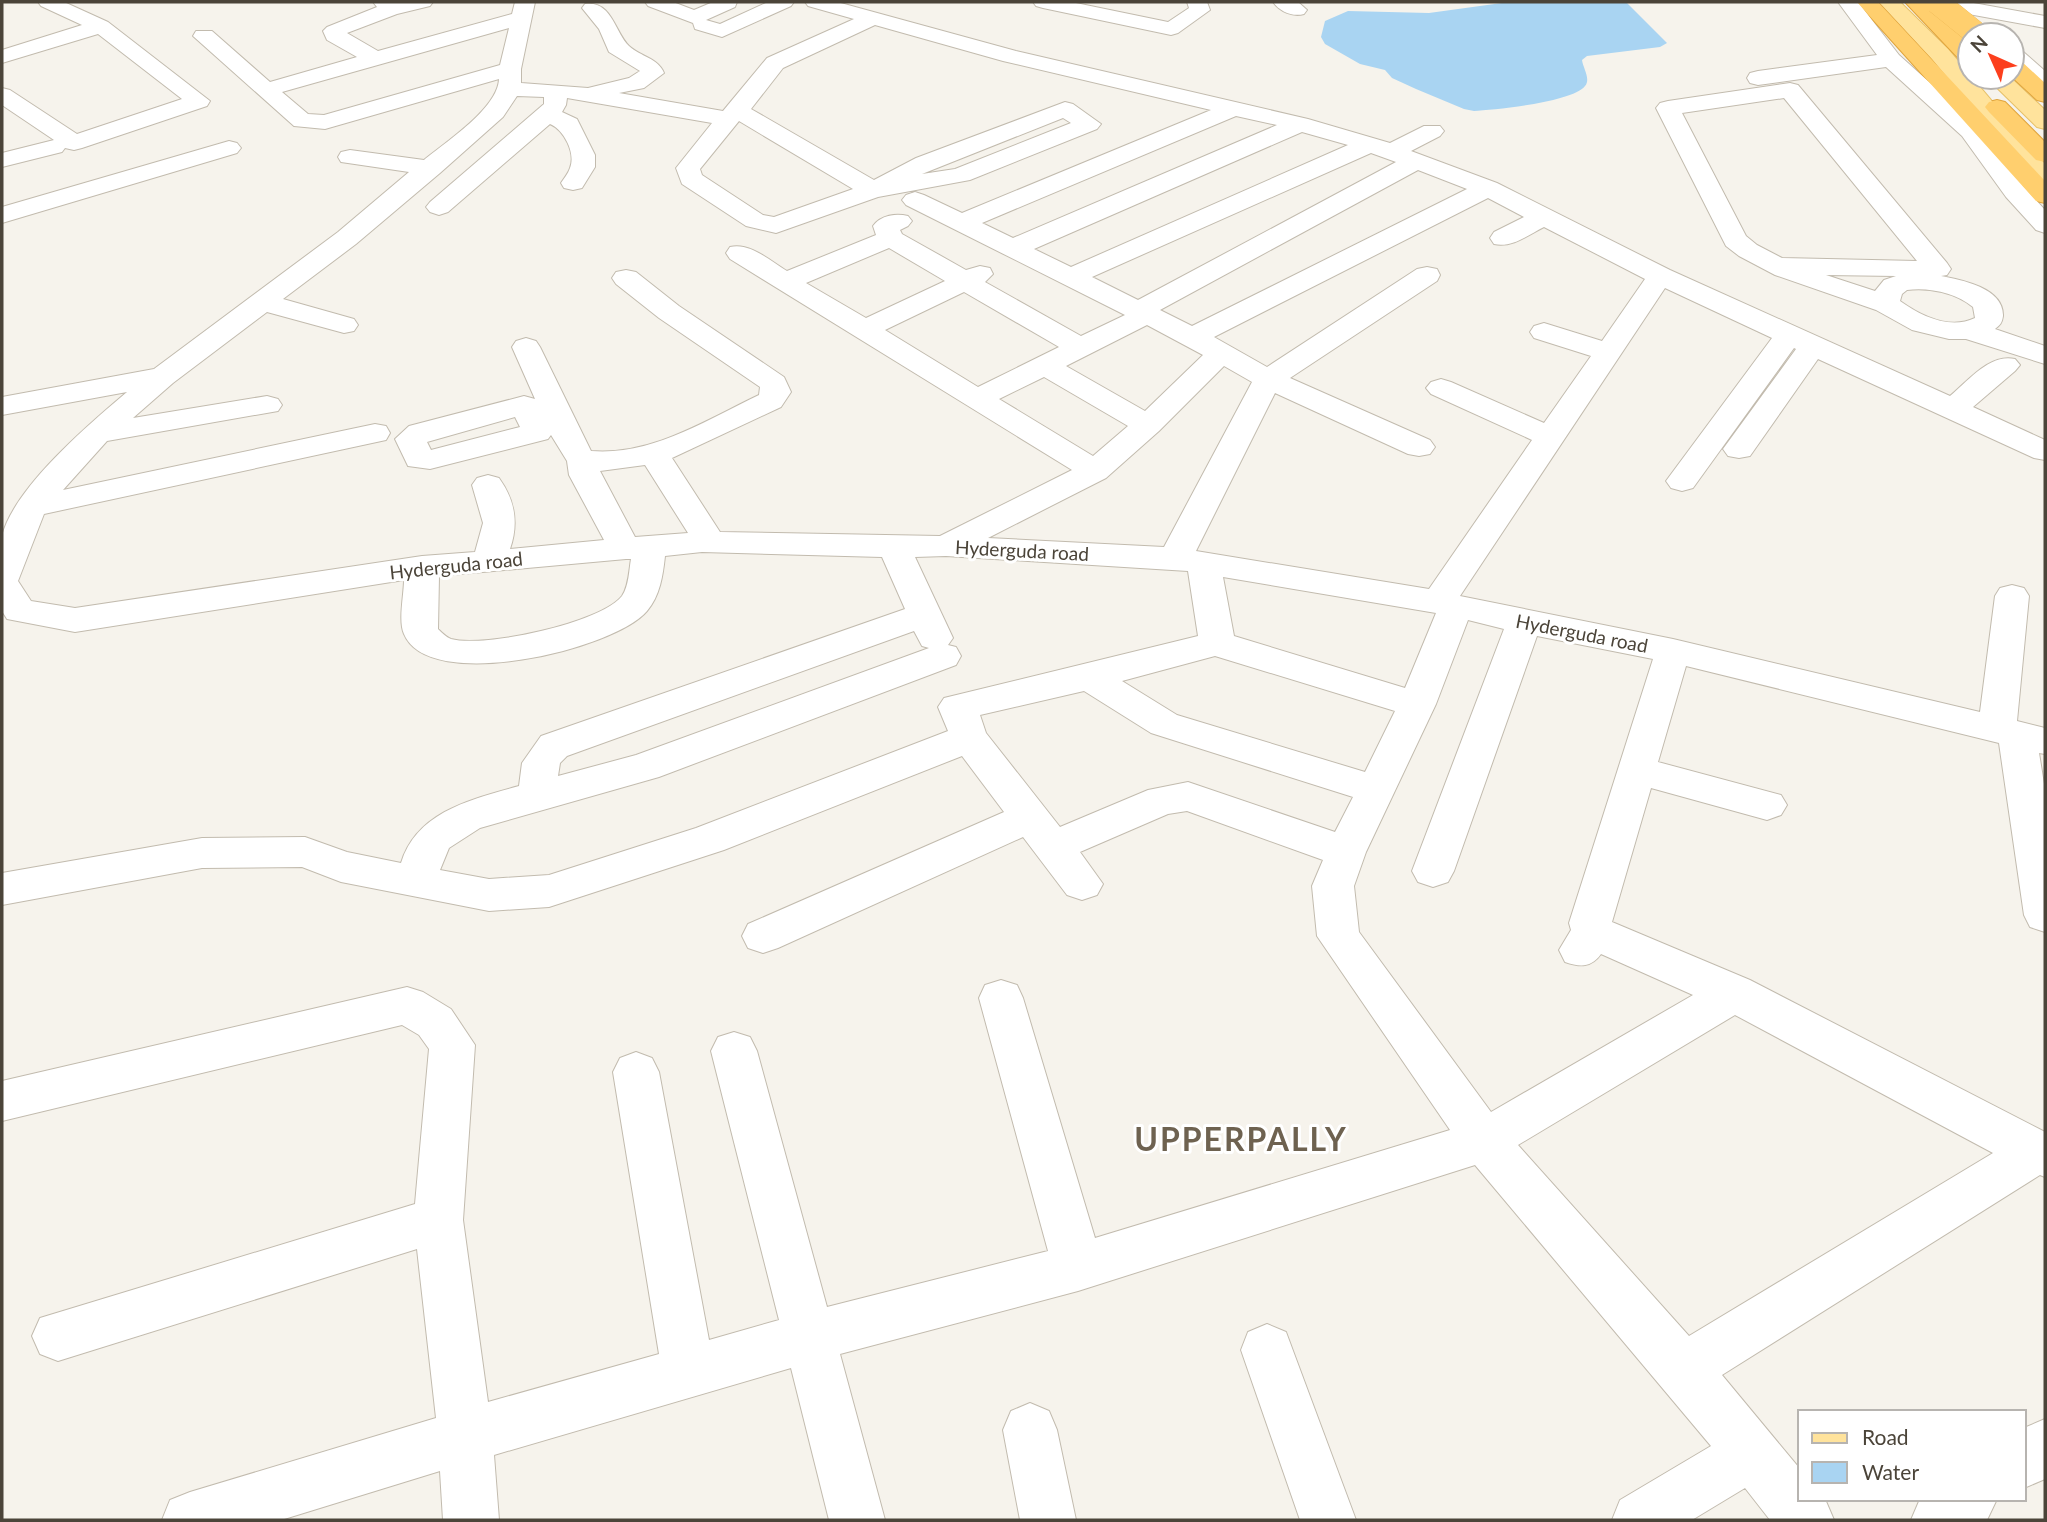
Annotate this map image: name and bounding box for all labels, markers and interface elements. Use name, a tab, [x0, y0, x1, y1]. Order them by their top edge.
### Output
north arrow	[1956, 21, 2026, 91]
text: N	[1965, 30, 1992, 57]
street label: Hyderguda road	[954, 535, 1090, 565]
street label: Hyderguda road	[388, 547, 524, 583]
street label: Hyderguda road	[1514, 609, 1650, 657]
district label: UPPERPALLY	[1134, 1119, 1348, 1158]
legend	[1798, 1410, 2026, 1501]
text: Road	[1862, 1424, 1909, 1449]
text: Water	[1862, 1459, 1919, 1484]

